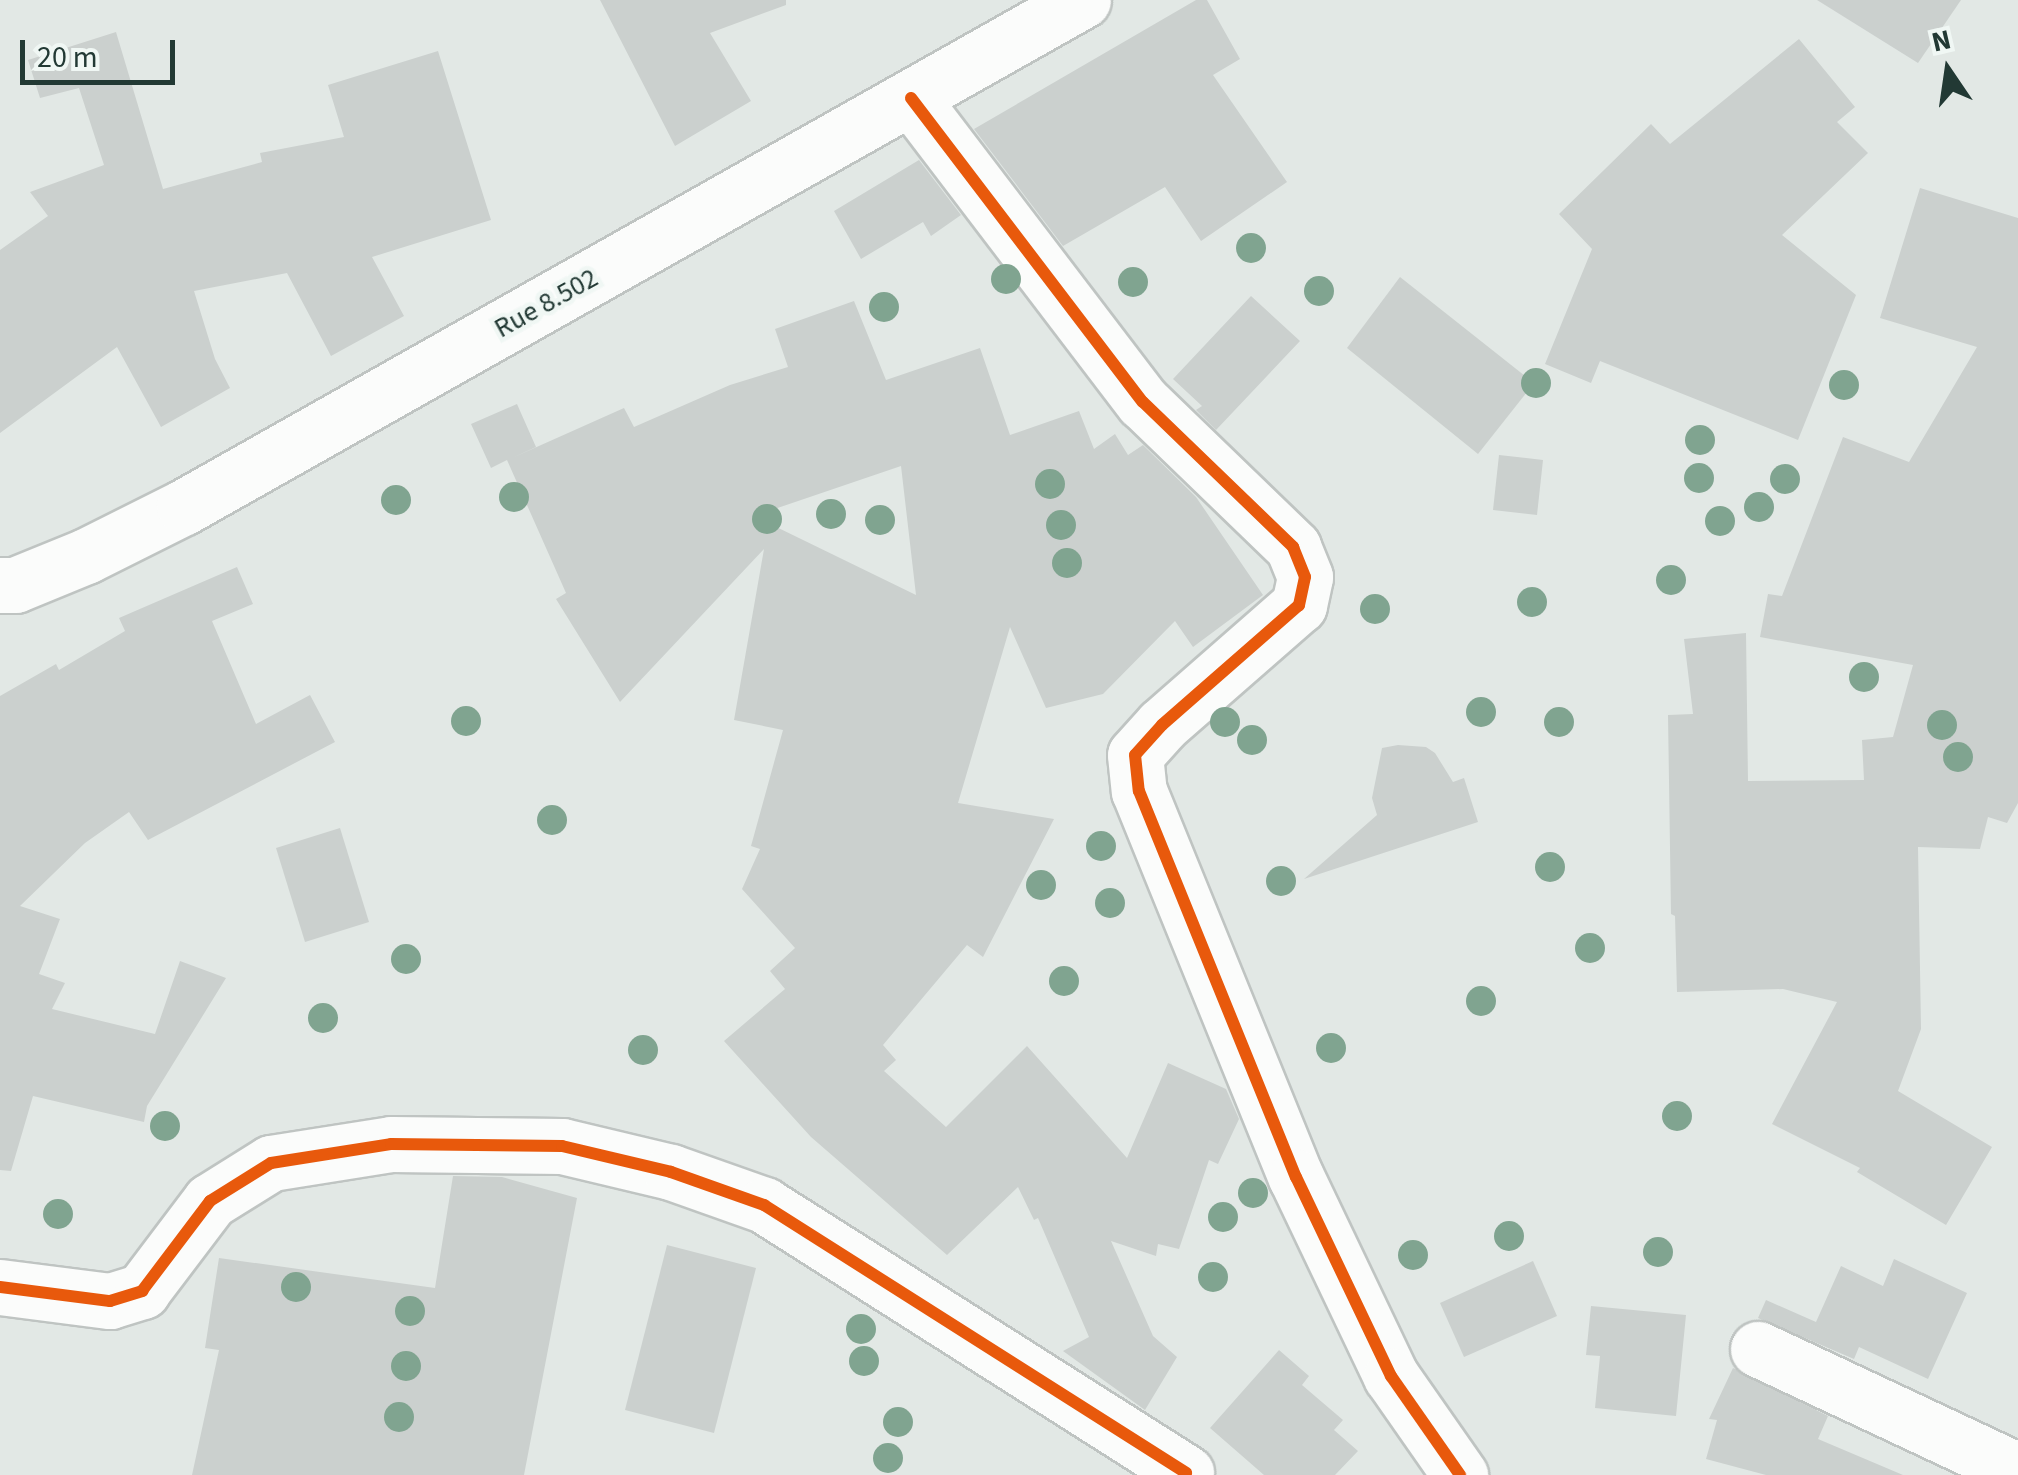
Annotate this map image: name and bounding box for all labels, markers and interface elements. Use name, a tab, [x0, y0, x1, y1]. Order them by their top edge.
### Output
text: N	[1928, 19, 1955, 62]
scale bar	[25, 20, 180, 82]
north arrow	[1898, 20, 1998, 120]
text: 20 m	[37, 36, 98, 79]
street label: Rue 8.502	[488, 261, 604, 345]

